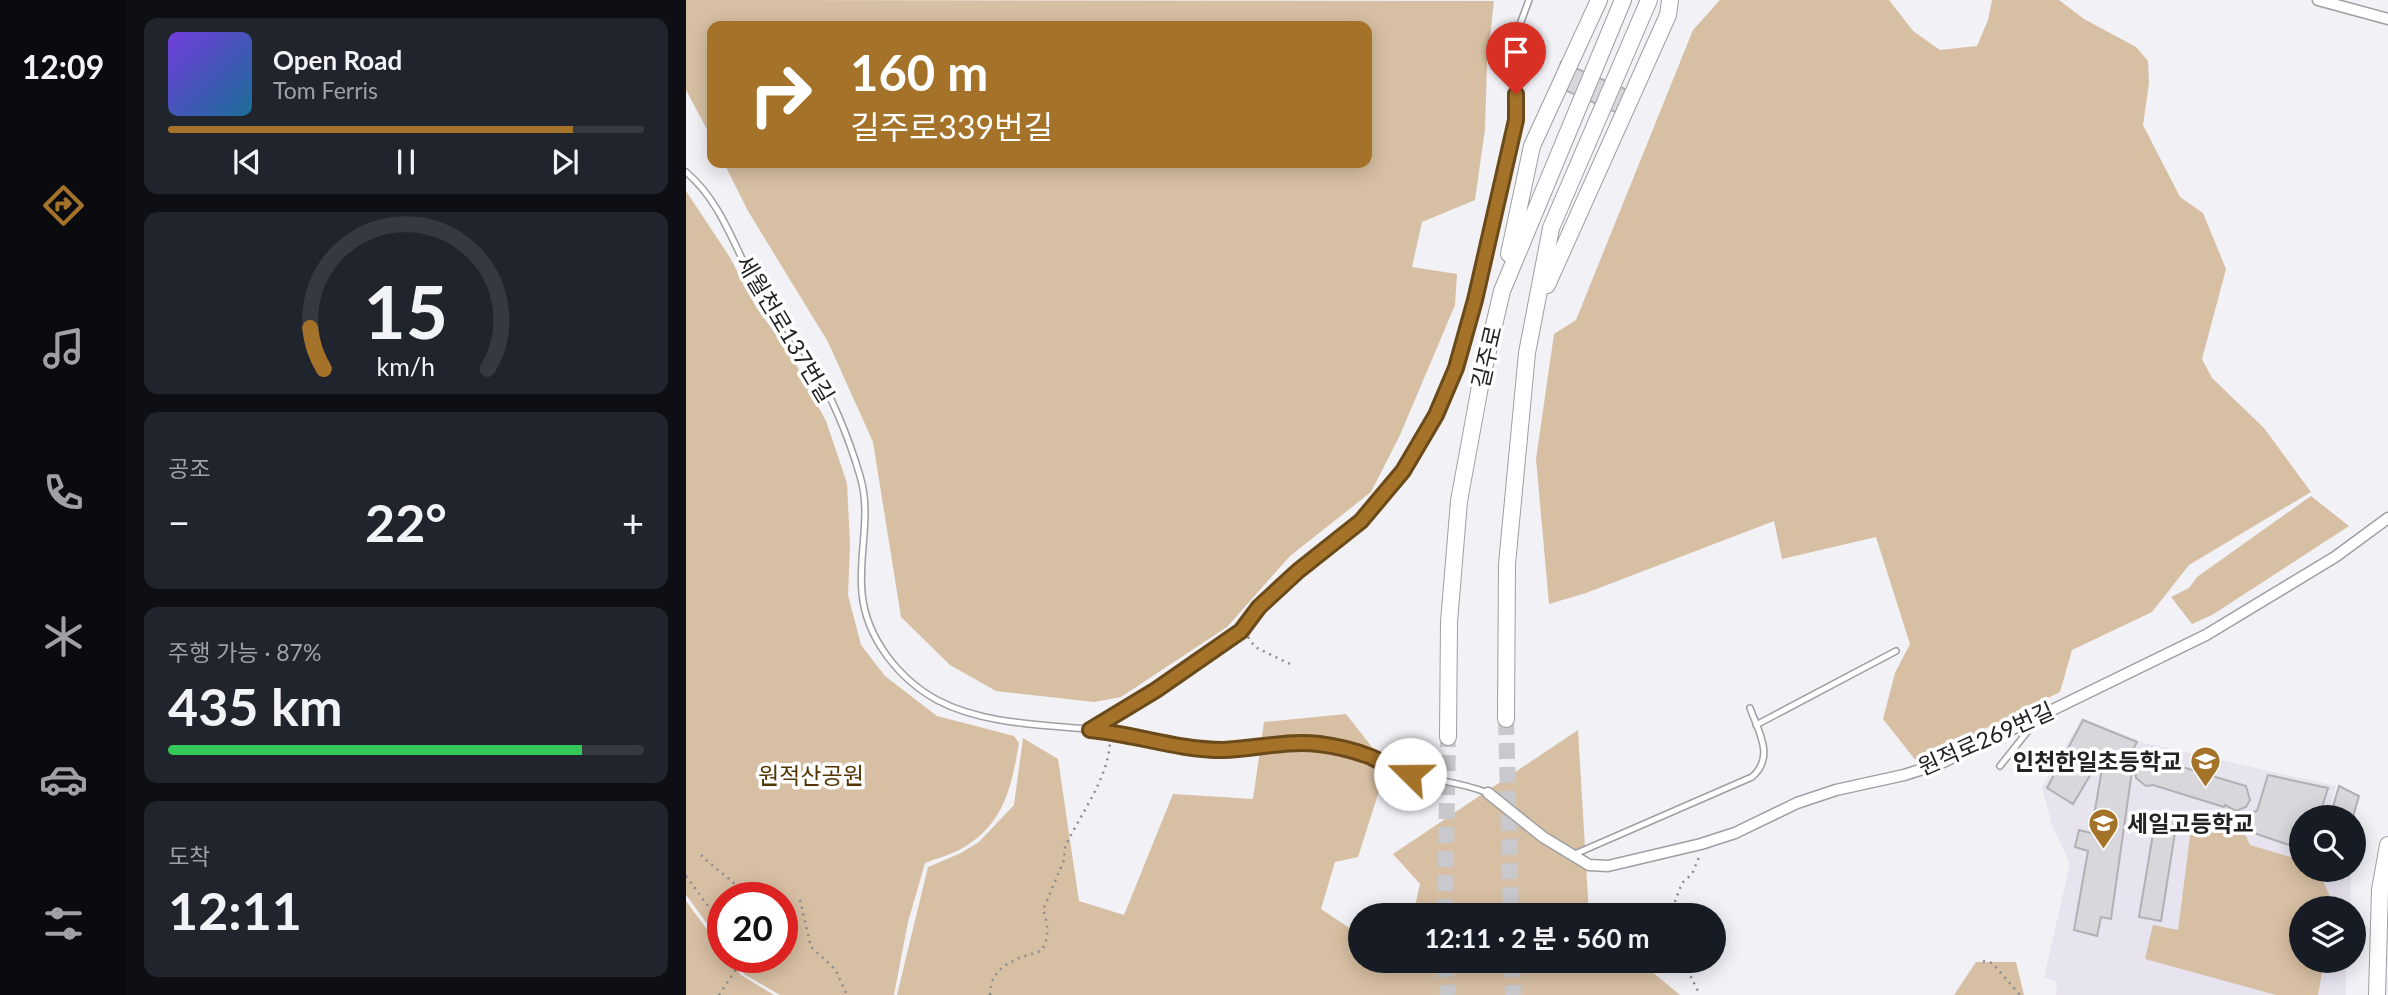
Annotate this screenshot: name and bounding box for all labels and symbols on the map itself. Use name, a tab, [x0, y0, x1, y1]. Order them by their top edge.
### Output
pin	[1486, 22, 1546, 94]
street label: 세월천로137번길	[731, 250, 841, 407]
street label: 길주로	[1465, 323, 1507, 391]
street label: 원적로269번길	[1913, 696, 2058, 781]
position arrow	[1373, 737, 1447, 811]
school or university icon: 인천한일초등학교	[2188, 745, 2222, 789]
place label: 인천한일초등학교	[2013, 747, 2182, 775]
park label: 원적산공원	[758, 761, 864, 789]
school or university icon: 세일고등학교	[2087, 807, 2121, 851]
place label: 세일고등학교	[2127, 809, 2254, 837]
speed limit sign: 20	[707, 882, 798, 973]

